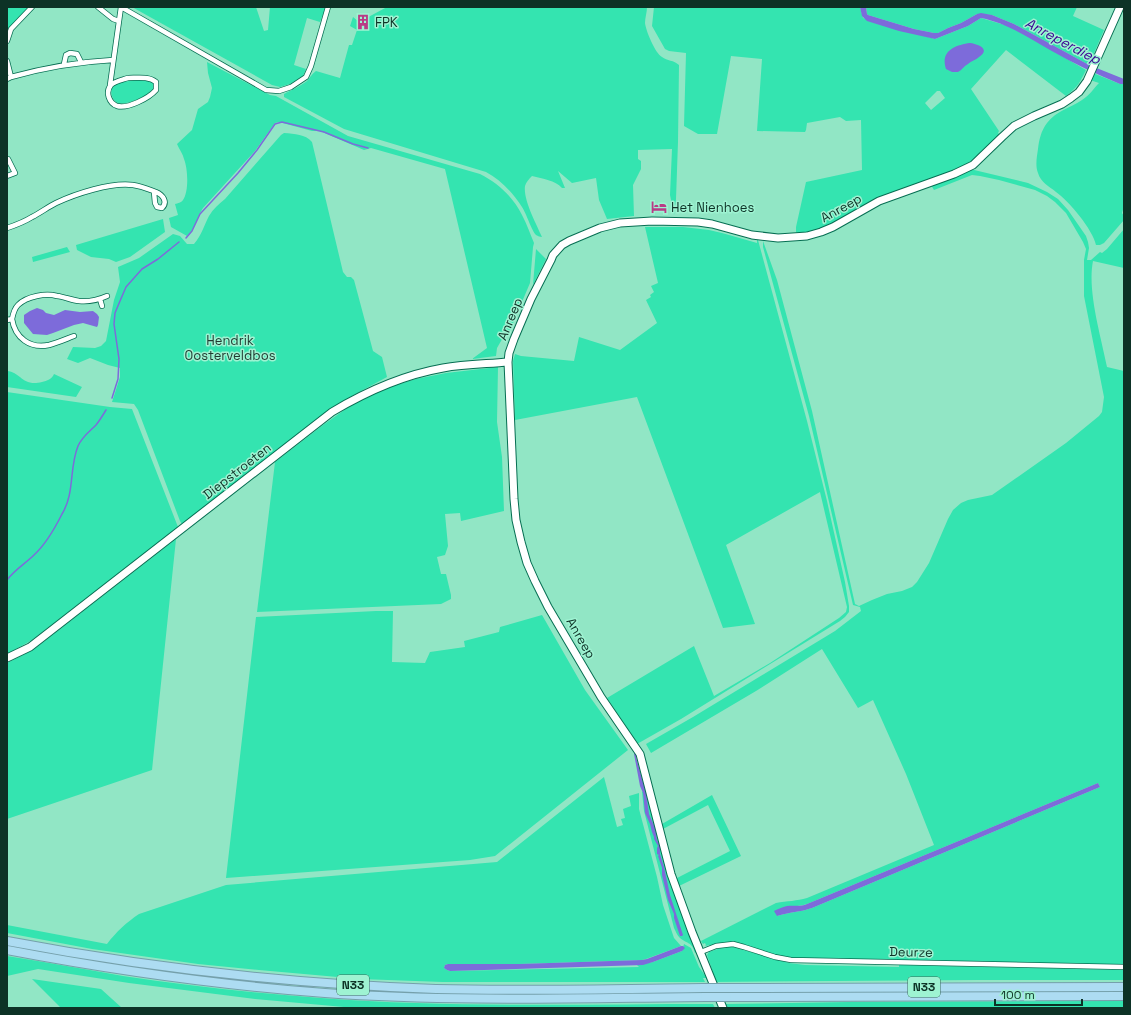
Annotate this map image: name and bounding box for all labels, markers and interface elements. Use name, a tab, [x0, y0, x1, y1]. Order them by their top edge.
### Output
building icon: FPK	[354, 13, 372, 31]
place label: FPK	[375, 14, 398, 31]
water label: Anreperdiep	[1022, 14, 1105, 69]
street label: Anreep	[817, 190, 865, 226]
hotel icon: Het Nienhoes	[650, 198, 668, 216]
place label: Het Nienhoes	[671, 199, 754, 216]
street label: Anreep	[493, 295, 527, 343]
park label: Hendrik Oosterveldbos	[184, 332, 276, 364]
street label: Diepstroeten	[199, 439, 275, 503]
street label: Anreep	[562, 614, 600, 662]
street label: Deurze	[889, 943, 933, 961]
road number: N33	[337, 975, 369, 995]
road number: N33	[908, 977, 940, 997]
scale bar	[995, 981, 1082, 1007]
text: 100 m	[1001, 987, 1035, 1003]

